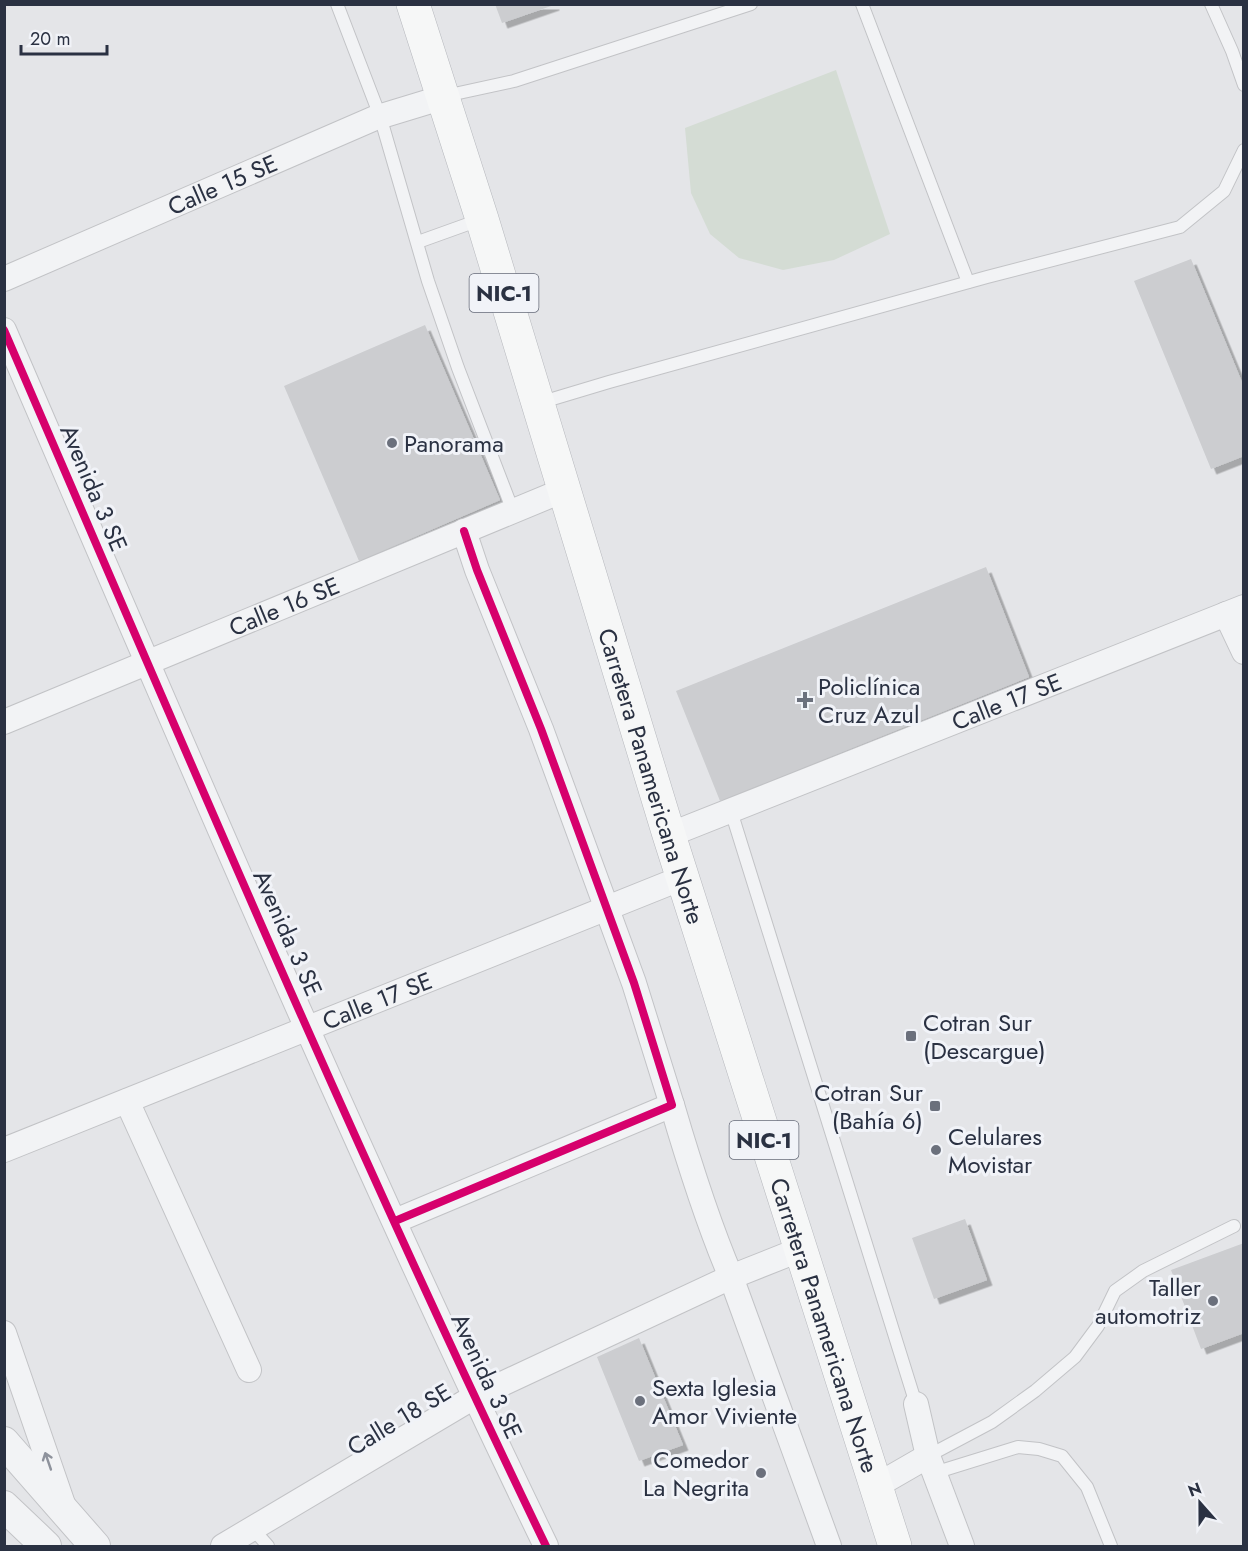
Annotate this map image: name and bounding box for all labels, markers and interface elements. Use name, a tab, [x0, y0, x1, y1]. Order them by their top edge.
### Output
scale bar	[21, 18, 106, 56]
text: 20 m	[30, 26, 70, 52]
street label: Calle 15 SE	[162, 145, 283, 224]
road number: NIC-1	[470, 274, 538, 312]
street label: Avenida 3 SE	[51, 419, 137, 557]
place label: Panorama	[404, 426, 504, 461]
marker: Panorama	[385, 436, 399, 450]
street label: Calle 16 SE	[223, 568, 345, 645]
street label: Carretera Panamericana Norte	[590, 624, 714, 928]
street label: Calle 17 SE	[946, 664, 1067, 739]
place label: Policlínica Cruz Azul	[818, 669, 920, 732]
marker: Policlínica Cruz Azul	[796, 691, 814, 709]
street label: Avenida 3 SE	[245, 864, 331, 1002]
street label: Calle 17 SE	[317, 963, 437, 1038]
place label: Cotran Sur (Descargue)	[923, 1005, 1046, 1068]
marker: Cotran Sur (Descargue)	[904, 1029, 918, 1043]
place label: Cotran Sur (Bahía 6)	[814, 1075, 924, 1138]
marker: Cotran Sur (Bahía 6)	[928, 1099, 942, 1113]
place label: Celulares Movistar	[948, 1119, 1042, 1182]
road number: NIC-1	[730, 1121, 798, 1159]
marker: Celulares Movistar	[929, 1143, 943, 1157]
street label: Carretera Panamericana Norte	[762, 1173, 888, 1477]
place label: Taller automotriz	[1095, 1270, 1202, 1333]
marker: Taller automotriz	[1206, 1294, 1220, 1308]
street label: Avenida 3 SE	[443, 1307, 531, 1445]
place label: Sexta Iglesia Amor Viviente	[652, 1370, 797, 1433]
street label: Calle 18 SE	[340, 1374, 458, 1464]
marker: Sexta Iglesia Amor Viviente	[633, 1394, 647, 1408]
place label: Comedor La Negrita	[643, 1442, 750, 1505]
one-way arrow	[42, 1452, 53, 1471]
marker: Comedor La Negrita	[754, 1466, 768, 1480]
north arrow	[1170, 1473, 1230, 1533]
text: N	[1185, 1476, 1205, 1502]

